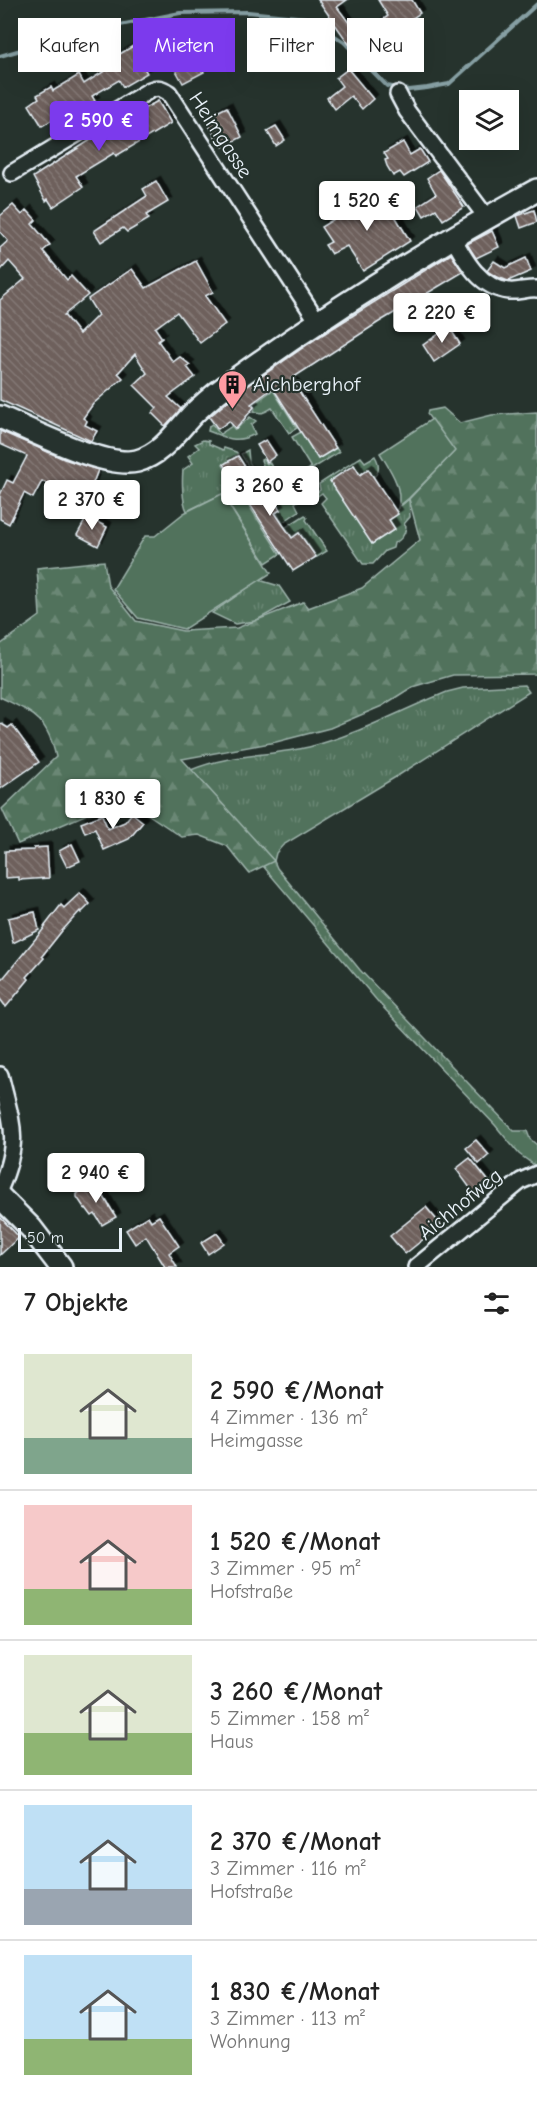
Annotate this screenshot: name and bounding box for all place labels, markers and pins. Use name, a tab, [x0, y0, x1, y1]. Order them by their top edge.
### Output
pin: 2 590 €	[44, 101, 154, 152]
pin: 1 520 €	[312, 181, 422, 232]
pin: 2 220 €	[387, 293, 497, 344]
building icon: Aichberghof	[216, 368, 248, 410]
place label: Aichberghof	[253, 372, 361, 396]
pin: 3 260 €	[215, 466, 325, 517]
pin: 2 370 €	[37, 480, 147, 531]
pin: 1 830 €	[58, 779, 168, 830]
pin: 2 940 €	[41, 1153, 151, 1204]

